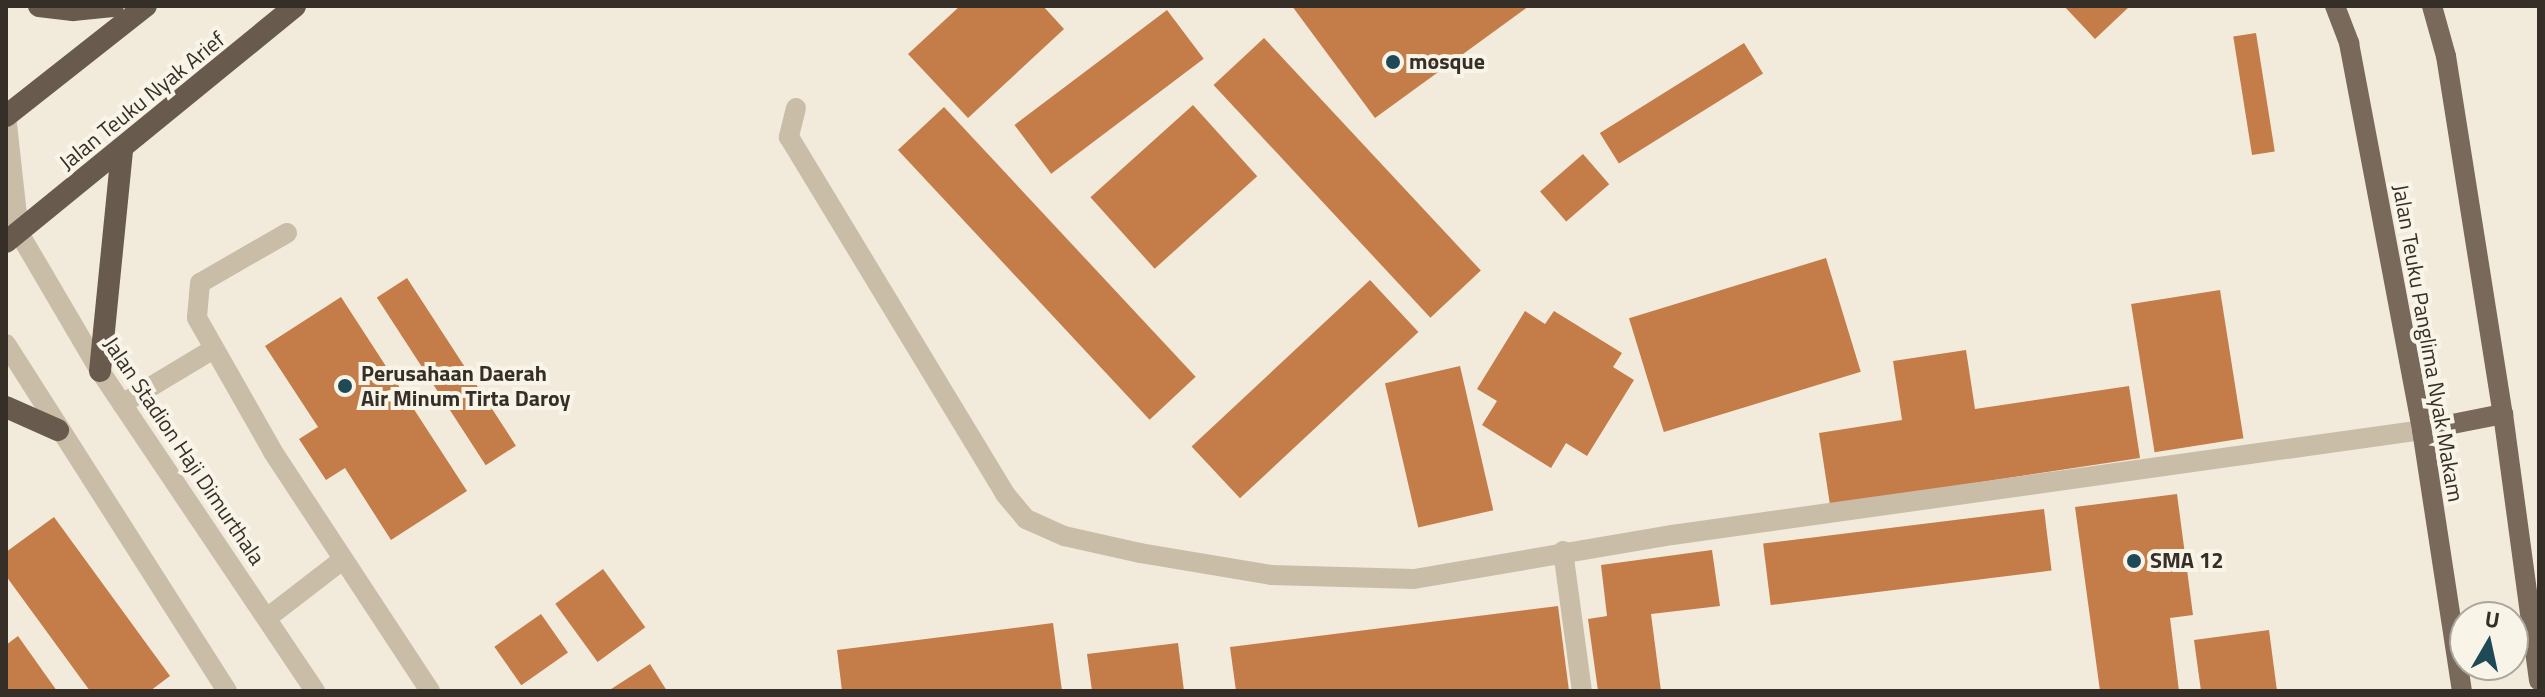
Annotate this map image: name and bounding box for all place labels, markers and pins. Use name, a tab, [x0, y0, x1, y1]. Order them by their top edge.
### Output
place label: mosque	[1409, 49, 1485, 75]
marker: mosque	[1384, 53, 1402, 71]
place label: Perusahaan Daerah Air Minum Tirta Daroy	[361, 360, 571, 412]
marker: Perusahaan Daerah Air Minum Tirta Daroy	[336, 377, 354, 395]
place label: SMA 12	[2150, 548, 2224, 574]
marker: SMA 12	[2125, 552, 2143, 570]

